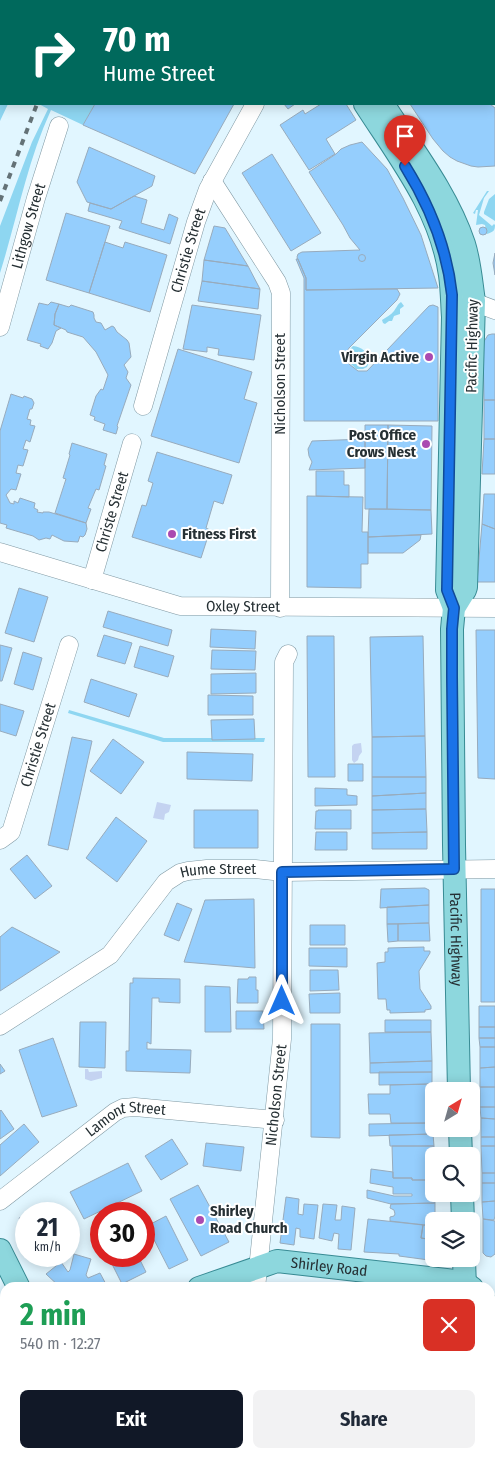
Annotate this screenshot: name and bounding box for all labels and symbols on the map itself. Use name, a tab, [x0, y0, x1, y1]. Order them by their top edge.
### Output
pin	[384, 115, 426, 166]
street label: Lithgow Street	[8, 181, 49, 271]
street label: Christie Street	[167, 205, 209, 295]
street label: Pacific Highway	[462, 299, 482, 393]
street label: Nicholson Street	[271, 333, 289, 435]
place label: Virgin Active	[340, 348, 419, 366]
marker: Virgin Active	[423, 351, 435, 363]
place label: Post Office Crows Nest	[347, 426, 417, 461]
marker: Post Office Crows Nest	[420, 438, 432, 450]
street label: Christe Street	[92, 469, 132, 554]
place label: Fitness First	[182, 525, 257, 543]
marker: Fitness First	[166, 528, 178, 540]
street label: Oxley Street	[206, 597, 280, 616]
street label: Christie Street	[17, 700, 60, 789]
street label: Hume Street	[178, 860, 256, 882]
street label: Pacific Highway	[446, 892, 466, 987]
position arrow	[255, 974, 307, 1026]
street label: Nicholson Street	[262, 1043, 290, 1147]
north arrow	[425, 1082, 480, 1138]
street label: Lamont Street	[82, 1098, 167, 1140]
speed limit sign: 30	[90, 1202, 155, 1267]
place label: Shirley Road Church	[210, 1202, 288, 1237]
marker: Shirley Road Church	[194, 1214, 206, 1226]
street label: Shirley Road	[290, 1254, 368, 1280]

